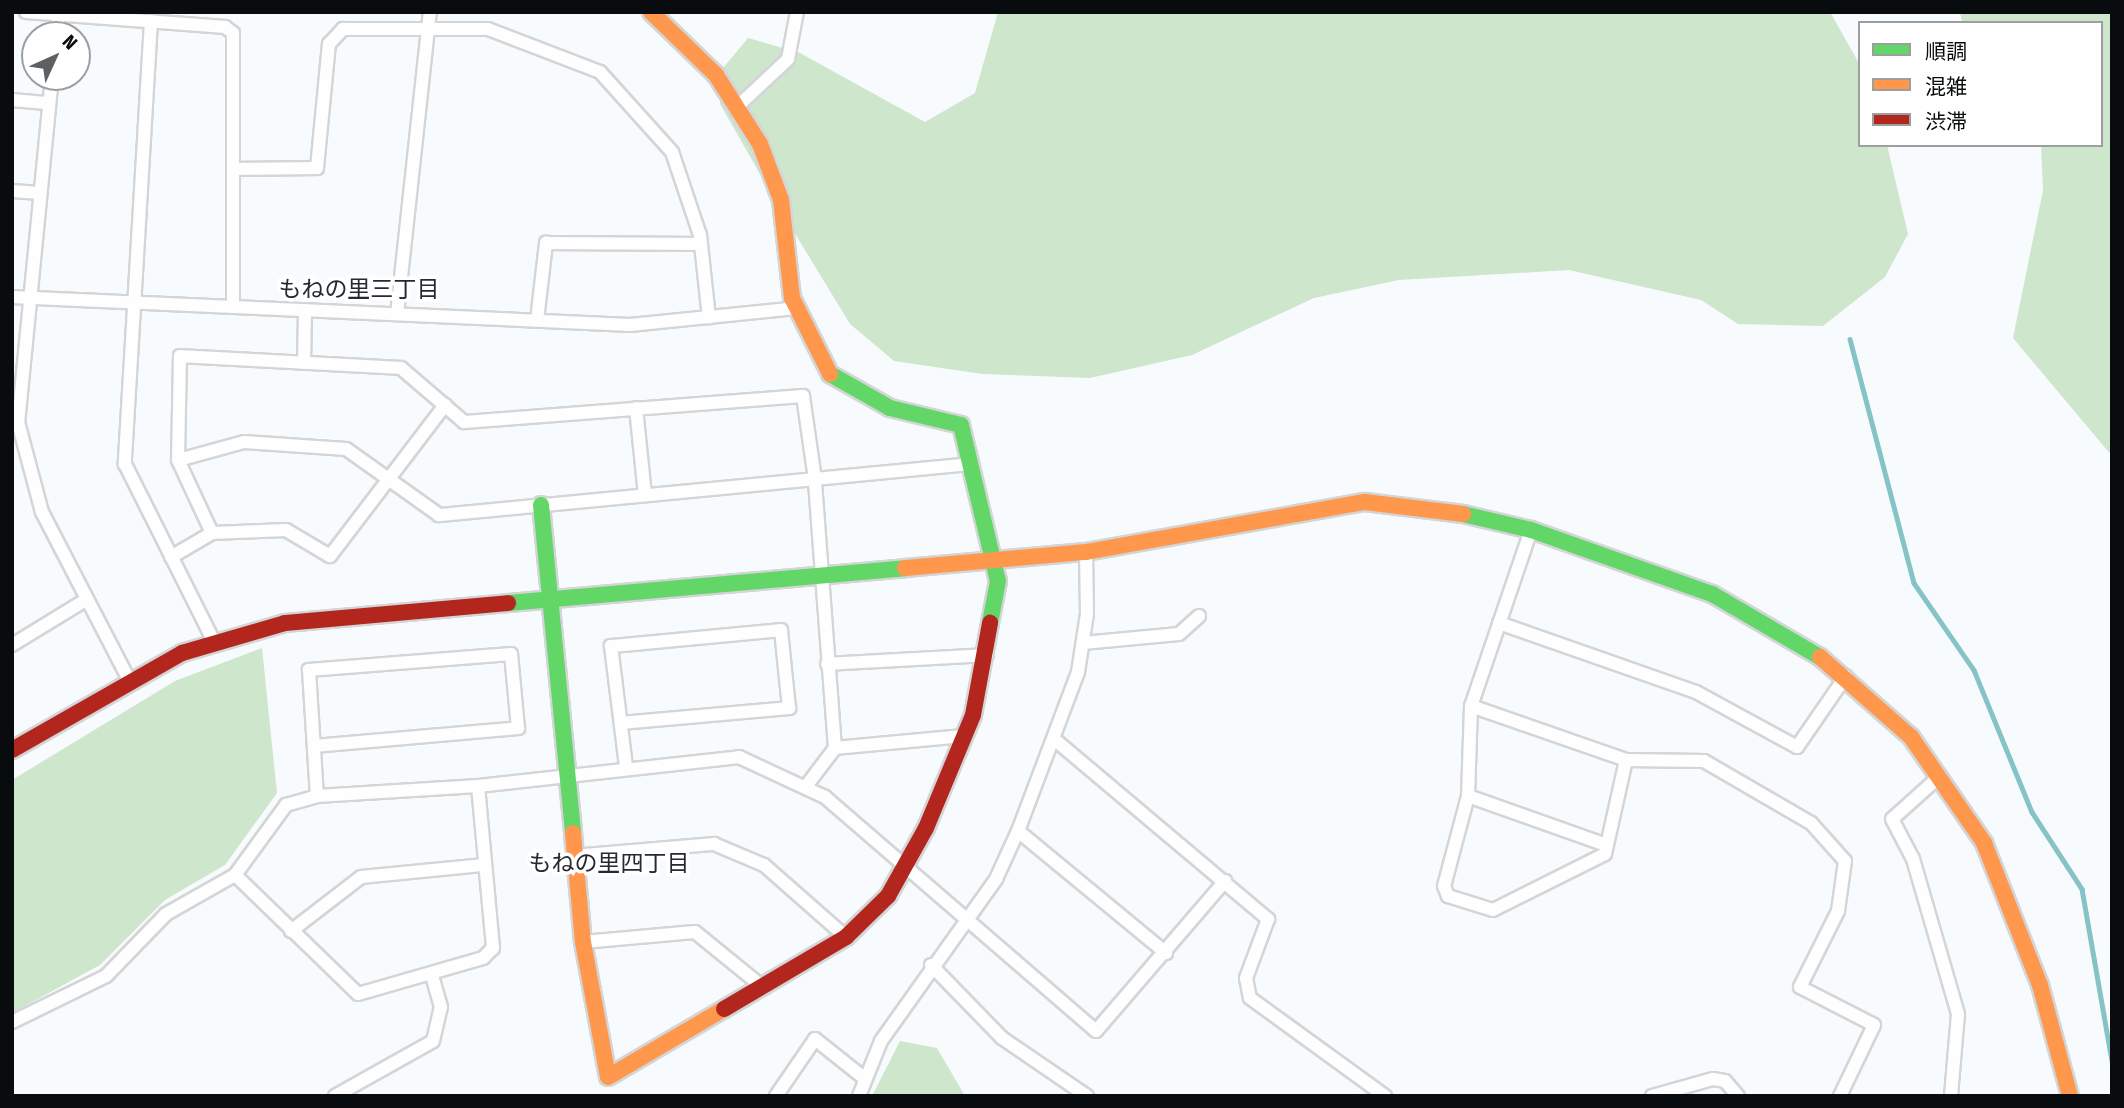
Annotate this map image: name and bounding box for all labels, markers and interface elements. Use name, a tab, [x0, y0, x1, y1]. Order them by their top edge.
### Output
north arrow	[21, 21, 91, 91]
legend	[1858, 21, 2103, 147]
text: N	[58, 30, 82, 54]
text: 順調	[1925, 39, 1967, 65]
text: 混雑	[1925, 74, 1967, 100]
text: 渋滞	[1925, 109, 1967, 135]
district label: もねの里三丁目	[279, 275, 439, 303]
district label: もねの里四丁目	[529, 849, 689, 877]

